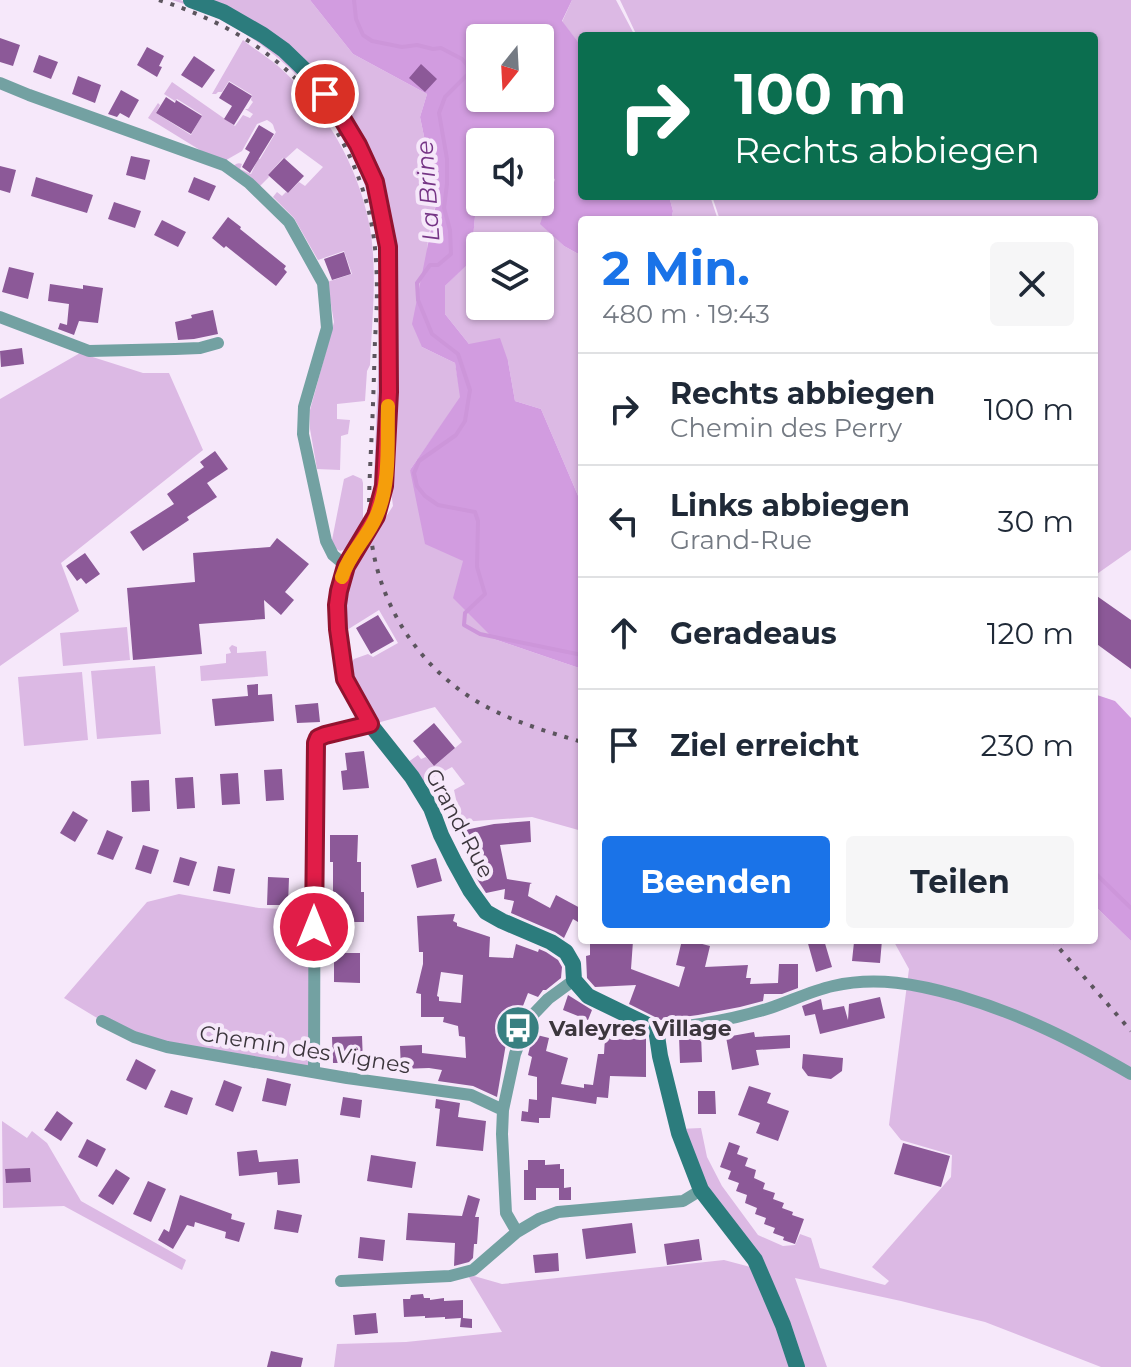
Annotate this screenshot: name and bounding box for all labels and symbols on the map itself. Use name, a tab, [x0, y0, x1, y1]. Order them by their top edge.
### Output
north arrow	[466, 24, 554, 112]
pin	[291, 60, 359, 128]
water label: La Brine	[410, 140, 445, 243]
street label: Grand-Rue	[419, 764, 500, 883]
position arrow	[272, 885, 356, 969]
bus stop icon: Valeyres Village	[494, 1004, 542, 1052]
place label: Valeyres Village	[548, 1015, 732, 1042]
street label: Chemin des Vignes	[198, 1019, 413, 1080]

